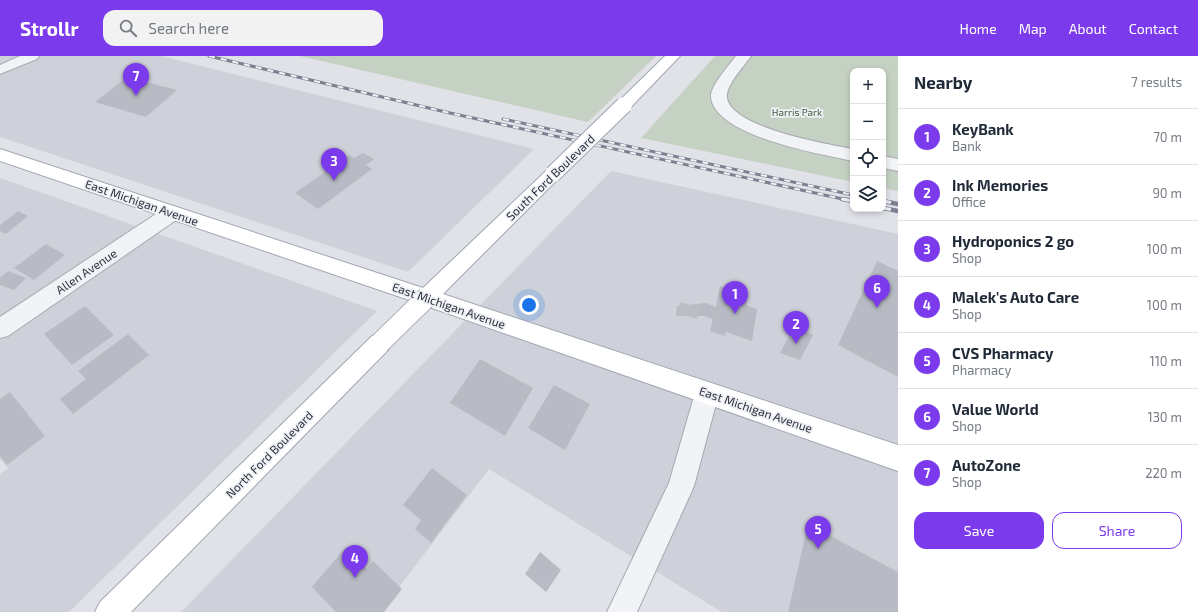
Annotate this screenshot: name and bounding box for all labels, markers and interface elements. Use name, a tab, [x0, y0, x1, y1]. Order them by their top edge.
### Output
search box	[103, 10, 383, 46]
text: Strollr	[20, 17, 79, 40]
icon: search	[117, 17, 139, 39]
text: Search here	[149, 19, 229, 37]
text: Home	[960, 20, 997, 37]
text: Map	[1019, 20, 1047, 37]
text: About	[1069, 20, 1107, 37]
text: Contact	[1129, 20, 1178, 37]
pin: 7	[123, 63, 149, 96]
map controls	[850, 68, 886, 212]
button: +	[850, 68, 886, 104]
text: Nearby	[914, 72, 972, 92]
text: 7 results	[1131, 74, 1182, 90]
button: −	[850, 104, 886, 140]
park label: Harris Park	[772, 106, 822, 118]
text: KeyBank	[952, 120, 1014, 138]
text: 1	[924, 129, 930, 145]
text: 70 m	[1153, 129, 1182, 145]
street label: South Ford Boulevard	[503, 131, 597, 223]
text: Bank	[952, 138, 981, 154]
button: locate	[850, 140, 886, 176]
pin: 3	[321, 148, 347, 181]
street label: East Michigan Avenue	[84, 176, 200, 228]
button: layers	[850, 176, 886, 212]
text: Ink Memories	[952, 176, 1048, 194]
text: 2	[923, 185, 931, 201]
text: 90 m	[1152, 185, 1182, 201]
text: Office	[952, 194, 986, 210]
text: Hydroponics 2 go	[952, 232, 1074, 250]
text: 3	[923, 241, 931, 257]
text: 100 m	[1147, 241, 1182, 257]
street label: Allen Avenue	[53, 245, 119, 297]
text: Shop	[952, 250, 982, 266]
pin: 6	[864, 275, 890, 308]
street label: East Michigan Avenue	[391, 279, 507, 331]
pin: 1	[722, 281, 748, 314]
text: Malek's Auto Care	[952, 288, 1079, 306]
your location	[519, 295, 539, 315]
text: 4	[923, 297, 931, 313]
text: 100 m	[1147, 297, 1182, 313]
text: Shop	[952, 306, 982, 322]
pin: 2	[783, 311, 809, 344]
text: CVS Pharmacy	[952, 344, 1054, 362]
text: 5	[923, 353, 931, 369]
text: 110 m	[1150, 353, 1182, 369]
text: Pharmacy	[952, 362, 1011, 378]
street label: East Michigan Avenue	[698, 383, 814, 435]
text: Value World	[952, 400, 1039, 418]
street label: North Ford Boulevard	[223, 408, 315, 500]
text: 6	[923, 409, 931, 425]
text: 130 m	[1147, 409, 1182, 425]
text: Shop	[952, 418, 982, 434]
text: AutoZone	[952, 456, 1021, 474]
text: 7	[924, 465, 930, 481]
text: 220 m	[1145, 465, 1182, 481]
text: Shop	[952, 474, 982, 490]
button: Save	[914, 512, 1044, 549]
button: Share	[1052, 512, 1182, 549]
pin: 5	[805, 516, 831, 549]
pin: 4	[342, 545, 368, 578]

